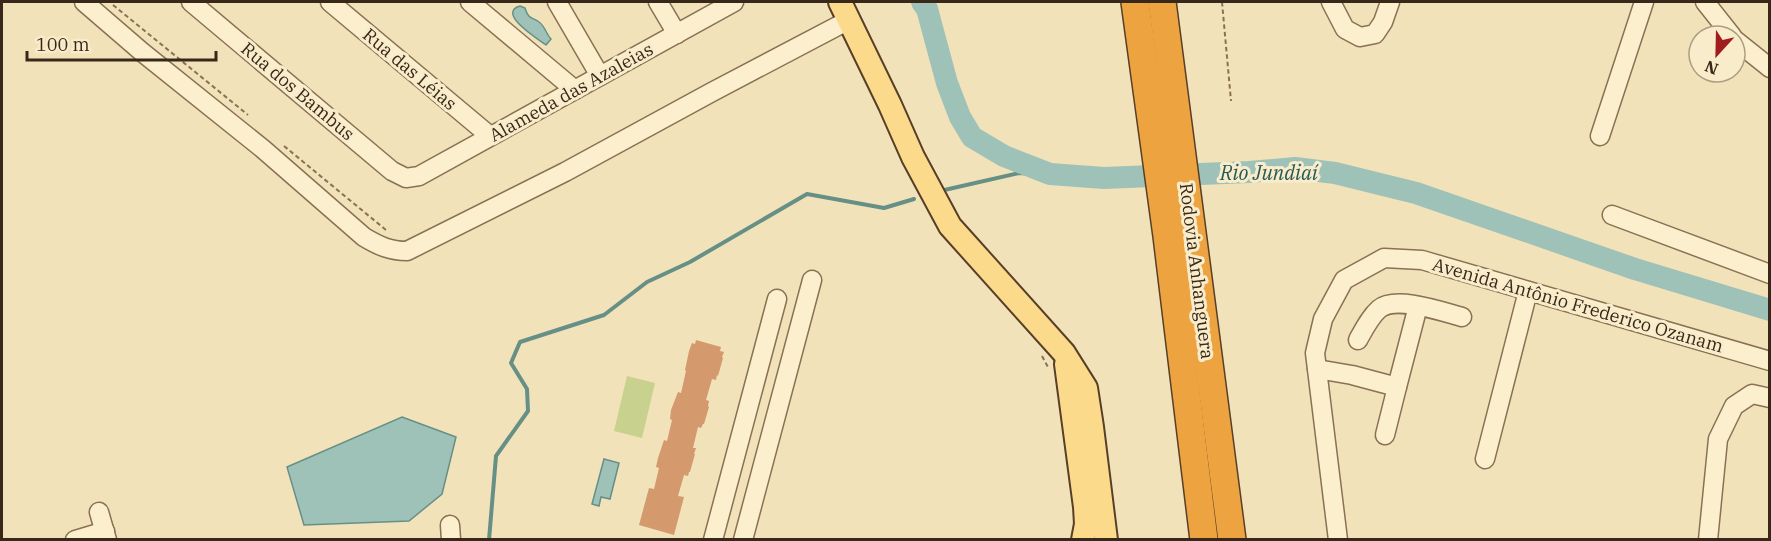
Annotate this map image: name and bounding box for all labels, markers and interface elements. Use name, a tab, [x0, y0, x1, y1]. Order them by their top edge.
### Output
street label: Rua das Léias	[358, 23, 462, 115]
scale bar	[27, 24, 216, 62]
north arrow	[1687, 24, 1747, 84]
text: 100 m	[36, 33, 90, 56]
street label: Rua dos Bambus	[237, 37, 359, 145]
street label: Alameda das Azaleias	[485, 37, 657, 147]
text: N	[1702, 56, 1721, 80]
water label: Rio Jundiaí	[1219, 159, 1319, 186]
street label: Rodovia Anhanguera	[1175, 182, 1219, 360]
street label: Avenida Antônio Frederico Ozanam	[1430, 252, 1726, 358]

